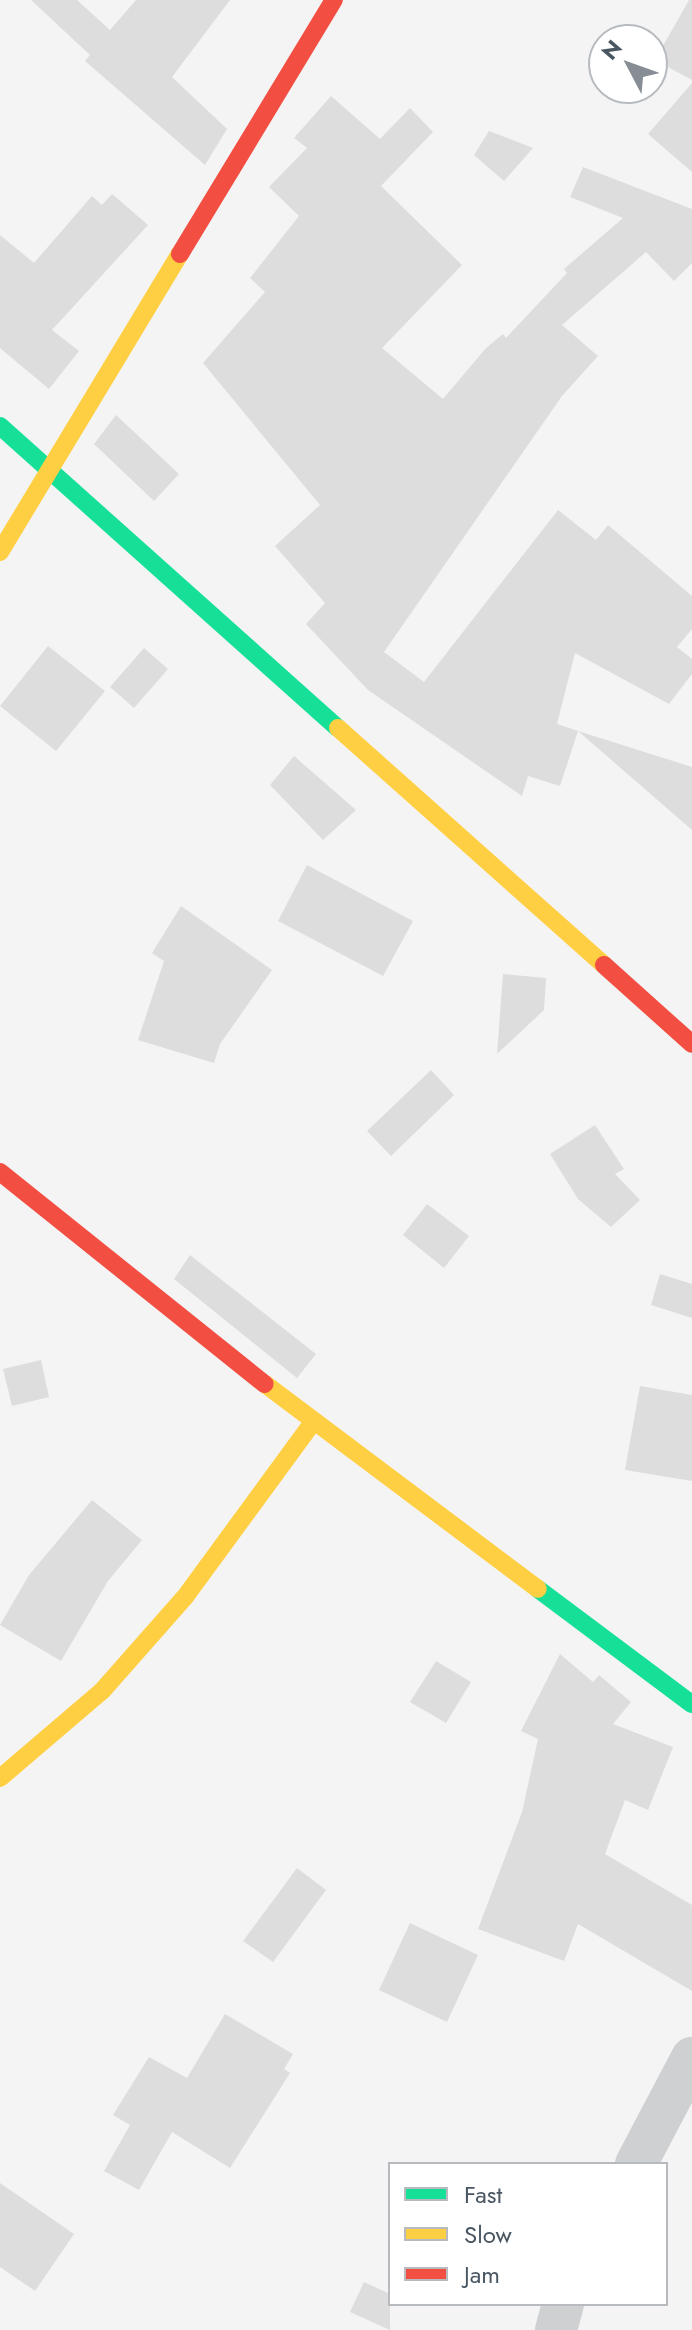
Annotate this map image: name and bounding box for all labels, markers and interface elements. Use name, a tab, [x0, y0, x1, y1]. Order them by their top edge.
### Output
north arrow	[588, 24, 668, 104]
text: N	[594, 32, 629, 67]
legend	[388, 2162, 668, 2306]
text: Fast	[464, 2177, 502, 2212]
text: Slow	[464, 2217, 512, 2252]
text: Jam	[464, 2257, 500, 2292]

